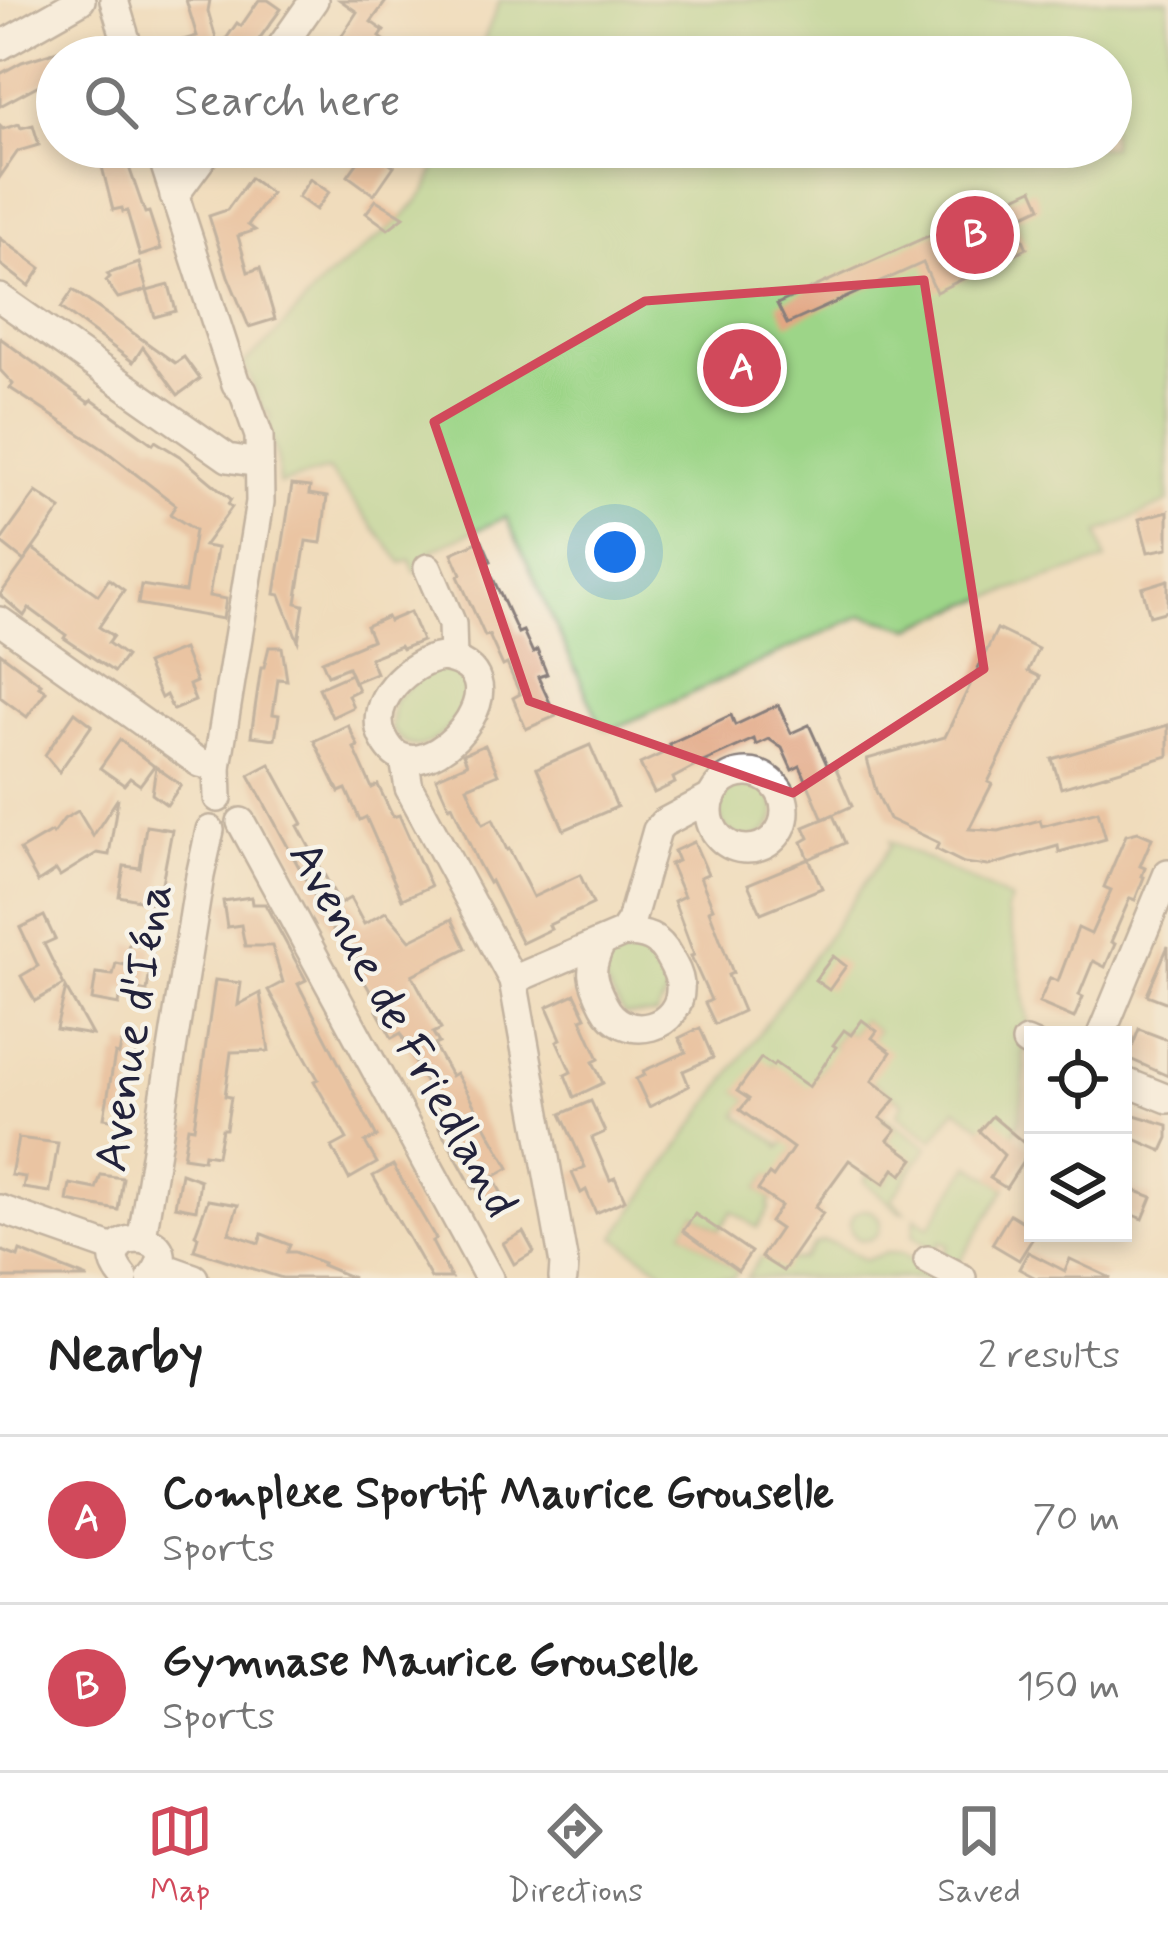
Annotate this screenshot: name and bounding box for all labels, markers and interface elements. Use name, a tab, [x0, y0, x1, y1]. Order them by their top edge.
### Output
search box	[36, 36, 1132, 168]
icon: search	[78, 69, 144, 135]
text: Search here	[174, 73, 401, 132]
pin: B	[936, 190, 1014, 280]
pin: A	[703, 323, 781, 413]
your location	[585, 522, 645, 582]
street label: Avenue de Friedland	[272, 830, 531, 1229]
street label: Avenue d'Iéna	[81, 879, 188, 1176]
map controls	[1024, 1026, 1132, 1242]
button: locate	[1024, 1026, 1132, 1134]
button: layers	[1024, 1134, 1132, 1242]
text: Nearby	[48, 1323, 203, 1389]
text: 2 results	[978, 1331, 1120, 1382]
text: Complexe Sportif Maurice Grouselle	[162, 1465, 834, 1524]
text: A	[74, 1494, 100, 1545]
text: 70 m	[1032, 1494, 1120, 1545]
text: Sports	[162, 1524, 275, 1575]
text: Gymnase Maurice Grouselle	[162, 1633, 698, 1692]
text: B	[75, 1662, 99, 1713]
text: 150 m	[1017, 1662, 1120, 1713]
text: Sports	[162, 1692, 275, 1743]
tab: Map	[147, 1798, 213, 1914]
tab: Directions	[507, 1798, 643, 1914]
tab: Saved	[937, 1798, 1021, 1914]

